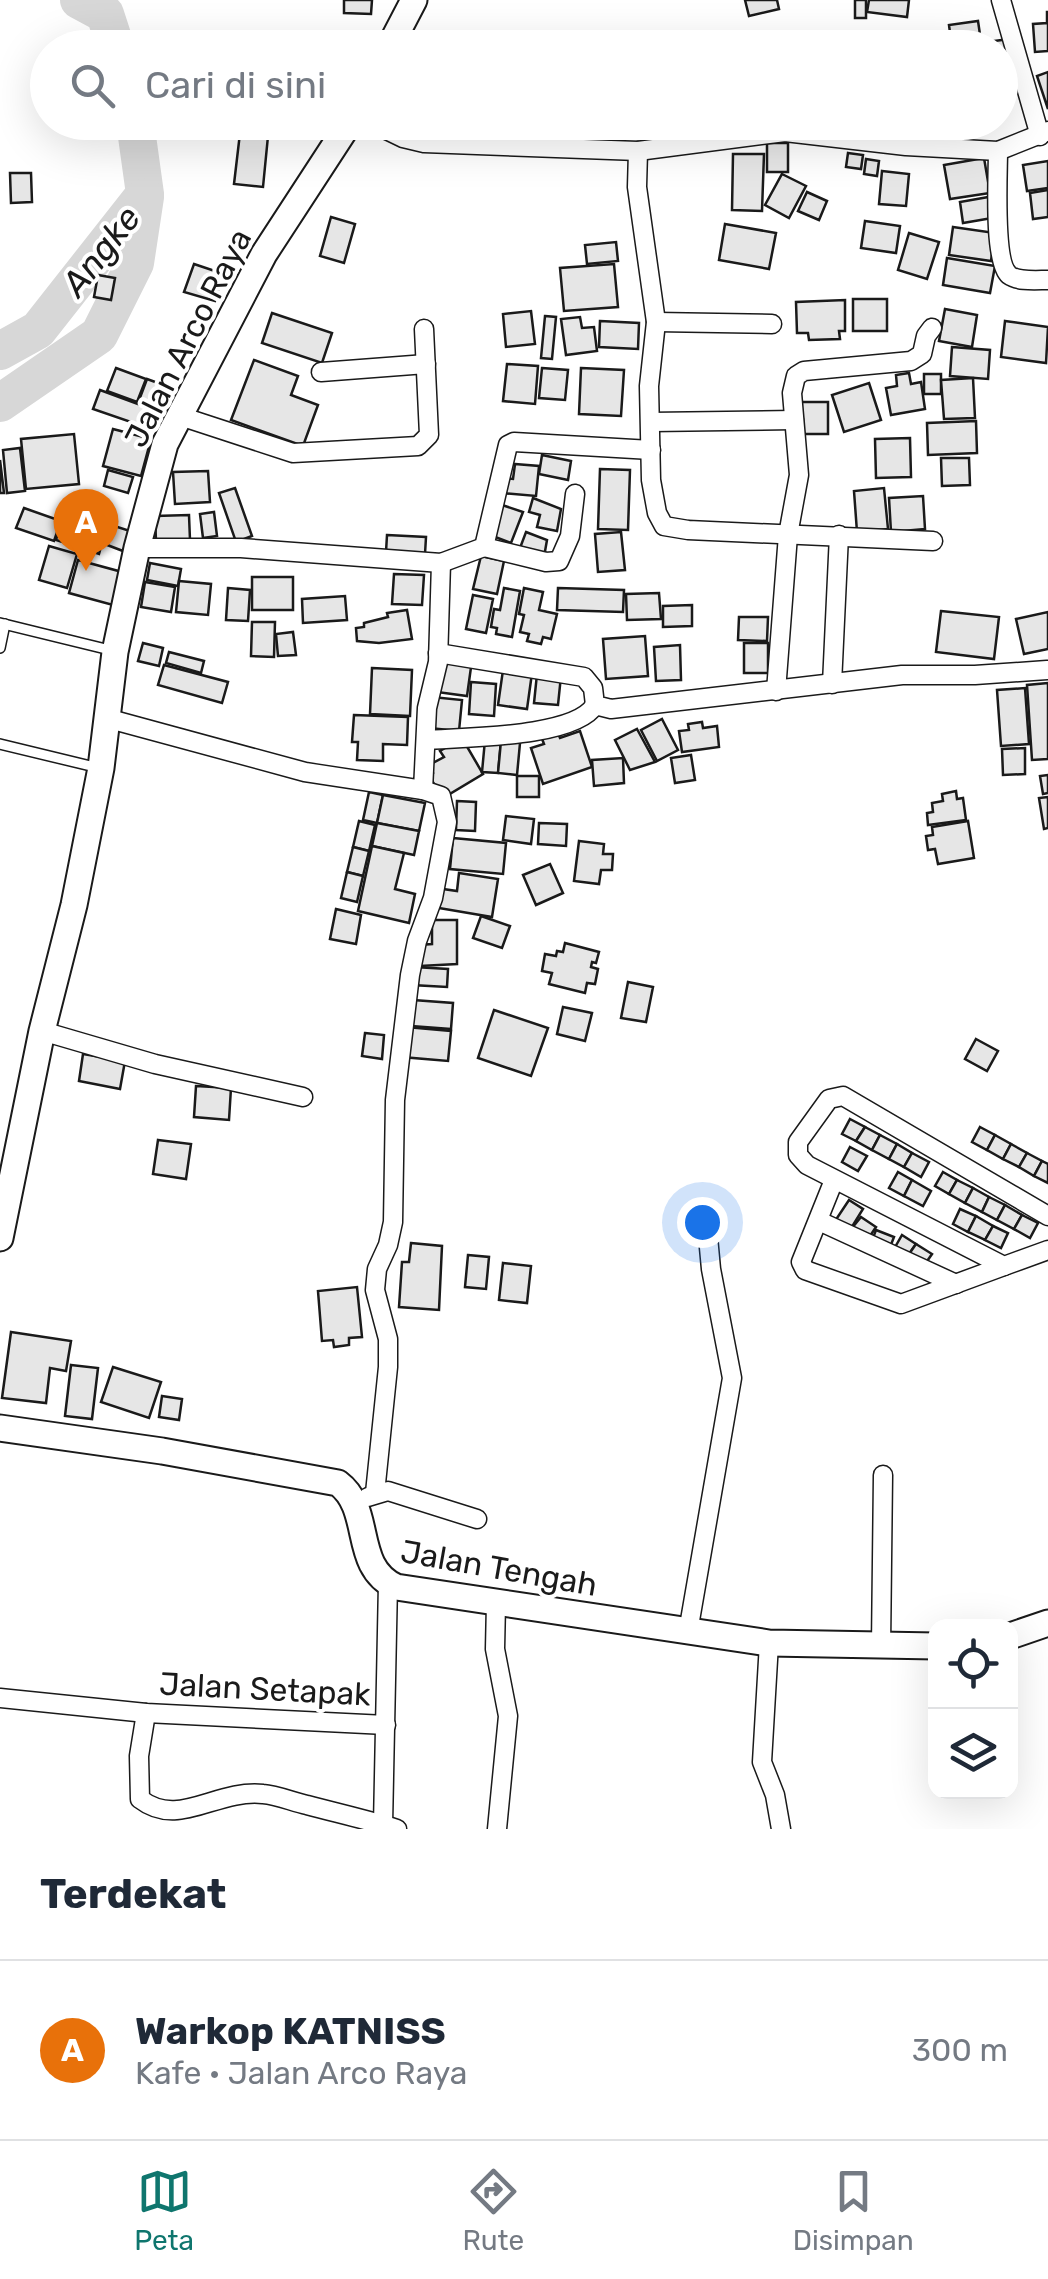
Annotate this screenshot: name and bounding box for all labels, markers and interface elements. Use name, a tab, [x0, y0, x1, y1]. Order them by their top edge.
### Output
search box	[30, 30, 1018, 140]
icon: search	[65, 58, 120, 113]
text: Cari di sini	[145, 62, 326, 108]
water label: Angke	[52, 198, 149, 306]
street label: Jalan Arco Raya	[117, 223, 259, 453]
pin: A	[54, 488, 118, 571]
your location	[677, 1197, 728, 1248]
street label: Jalan Tengah	[398, 1532, 600, 1604]
map controls	[928, 1619, 1018, 1799]
button: locate	[928, 1619, 1018, 1709]
street label: Jalan Setapak	[158, 1664, 372, 1714]
button: layers	[928, 1709, 1018, 1799]
text: Terdekat	[40, 1869, 226, 1919]
text: Warkop KATNISS	[135, 2008, 446, 2054]
text: A	[61, 2031, 84, 2069]
text: 300 m	[912, 2031, 1008, 2069]
text: Kafe · Jalan Arco Raya	[135, 2054, 467, 2092]
tab: Peta	[134, 2164, 194, 2257]
tab: Rute	[462, 2164, 524, 2257]
tab: Disimpan	[793, 2164, 914, 2257]

